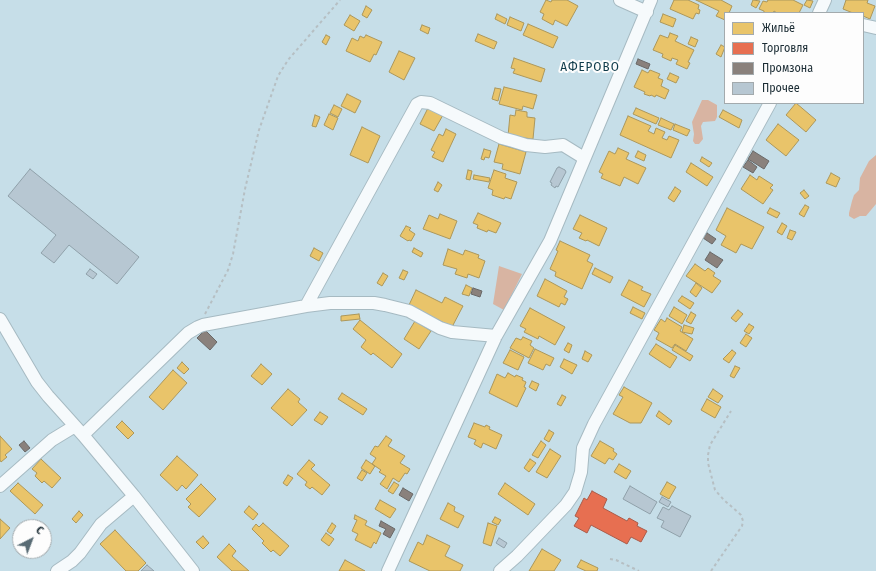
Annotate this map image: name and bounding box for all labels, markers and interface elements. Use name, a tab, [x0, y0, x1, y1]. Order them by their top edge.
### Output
legend	[724, 12, 864, 104]
text: Жильё	[762, 21, 795, 35]
text: Торговля	[762, 41, 808, 55]
district label: АФЕРОВО	[560, 59, 620, 75]
text: Промзона	[762, 61, 813, 75]
text: Прочее	[762, 81, 800, 95]
north arrow	[12, 519, 52, 559]
text: С	[33, 524, 46, 537]

